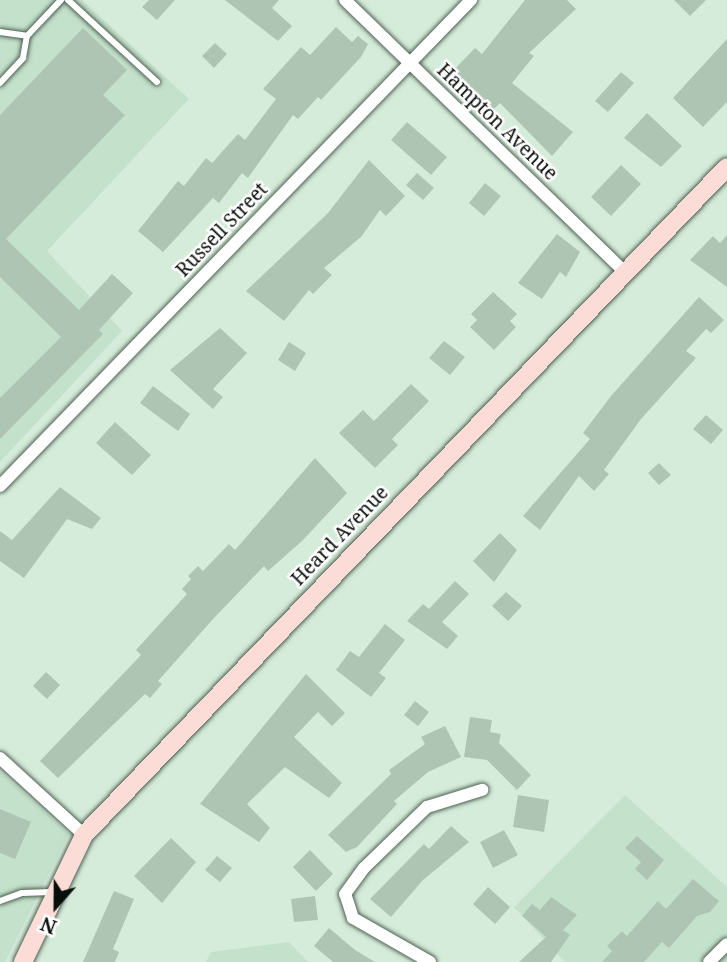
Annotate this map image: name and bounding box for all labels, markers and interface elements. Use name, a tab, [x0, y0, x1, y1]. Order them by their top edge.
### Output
street label: Hampton Avenue	[432, 59, 562, 185]
street label: Russell Street	[172, 178, 272, 282]
street label: Heard Avenue	[287, 482, 393, 590]
north arrow	[21, 871, 91, 941]
text: N	[37, 911, 60, 940]

